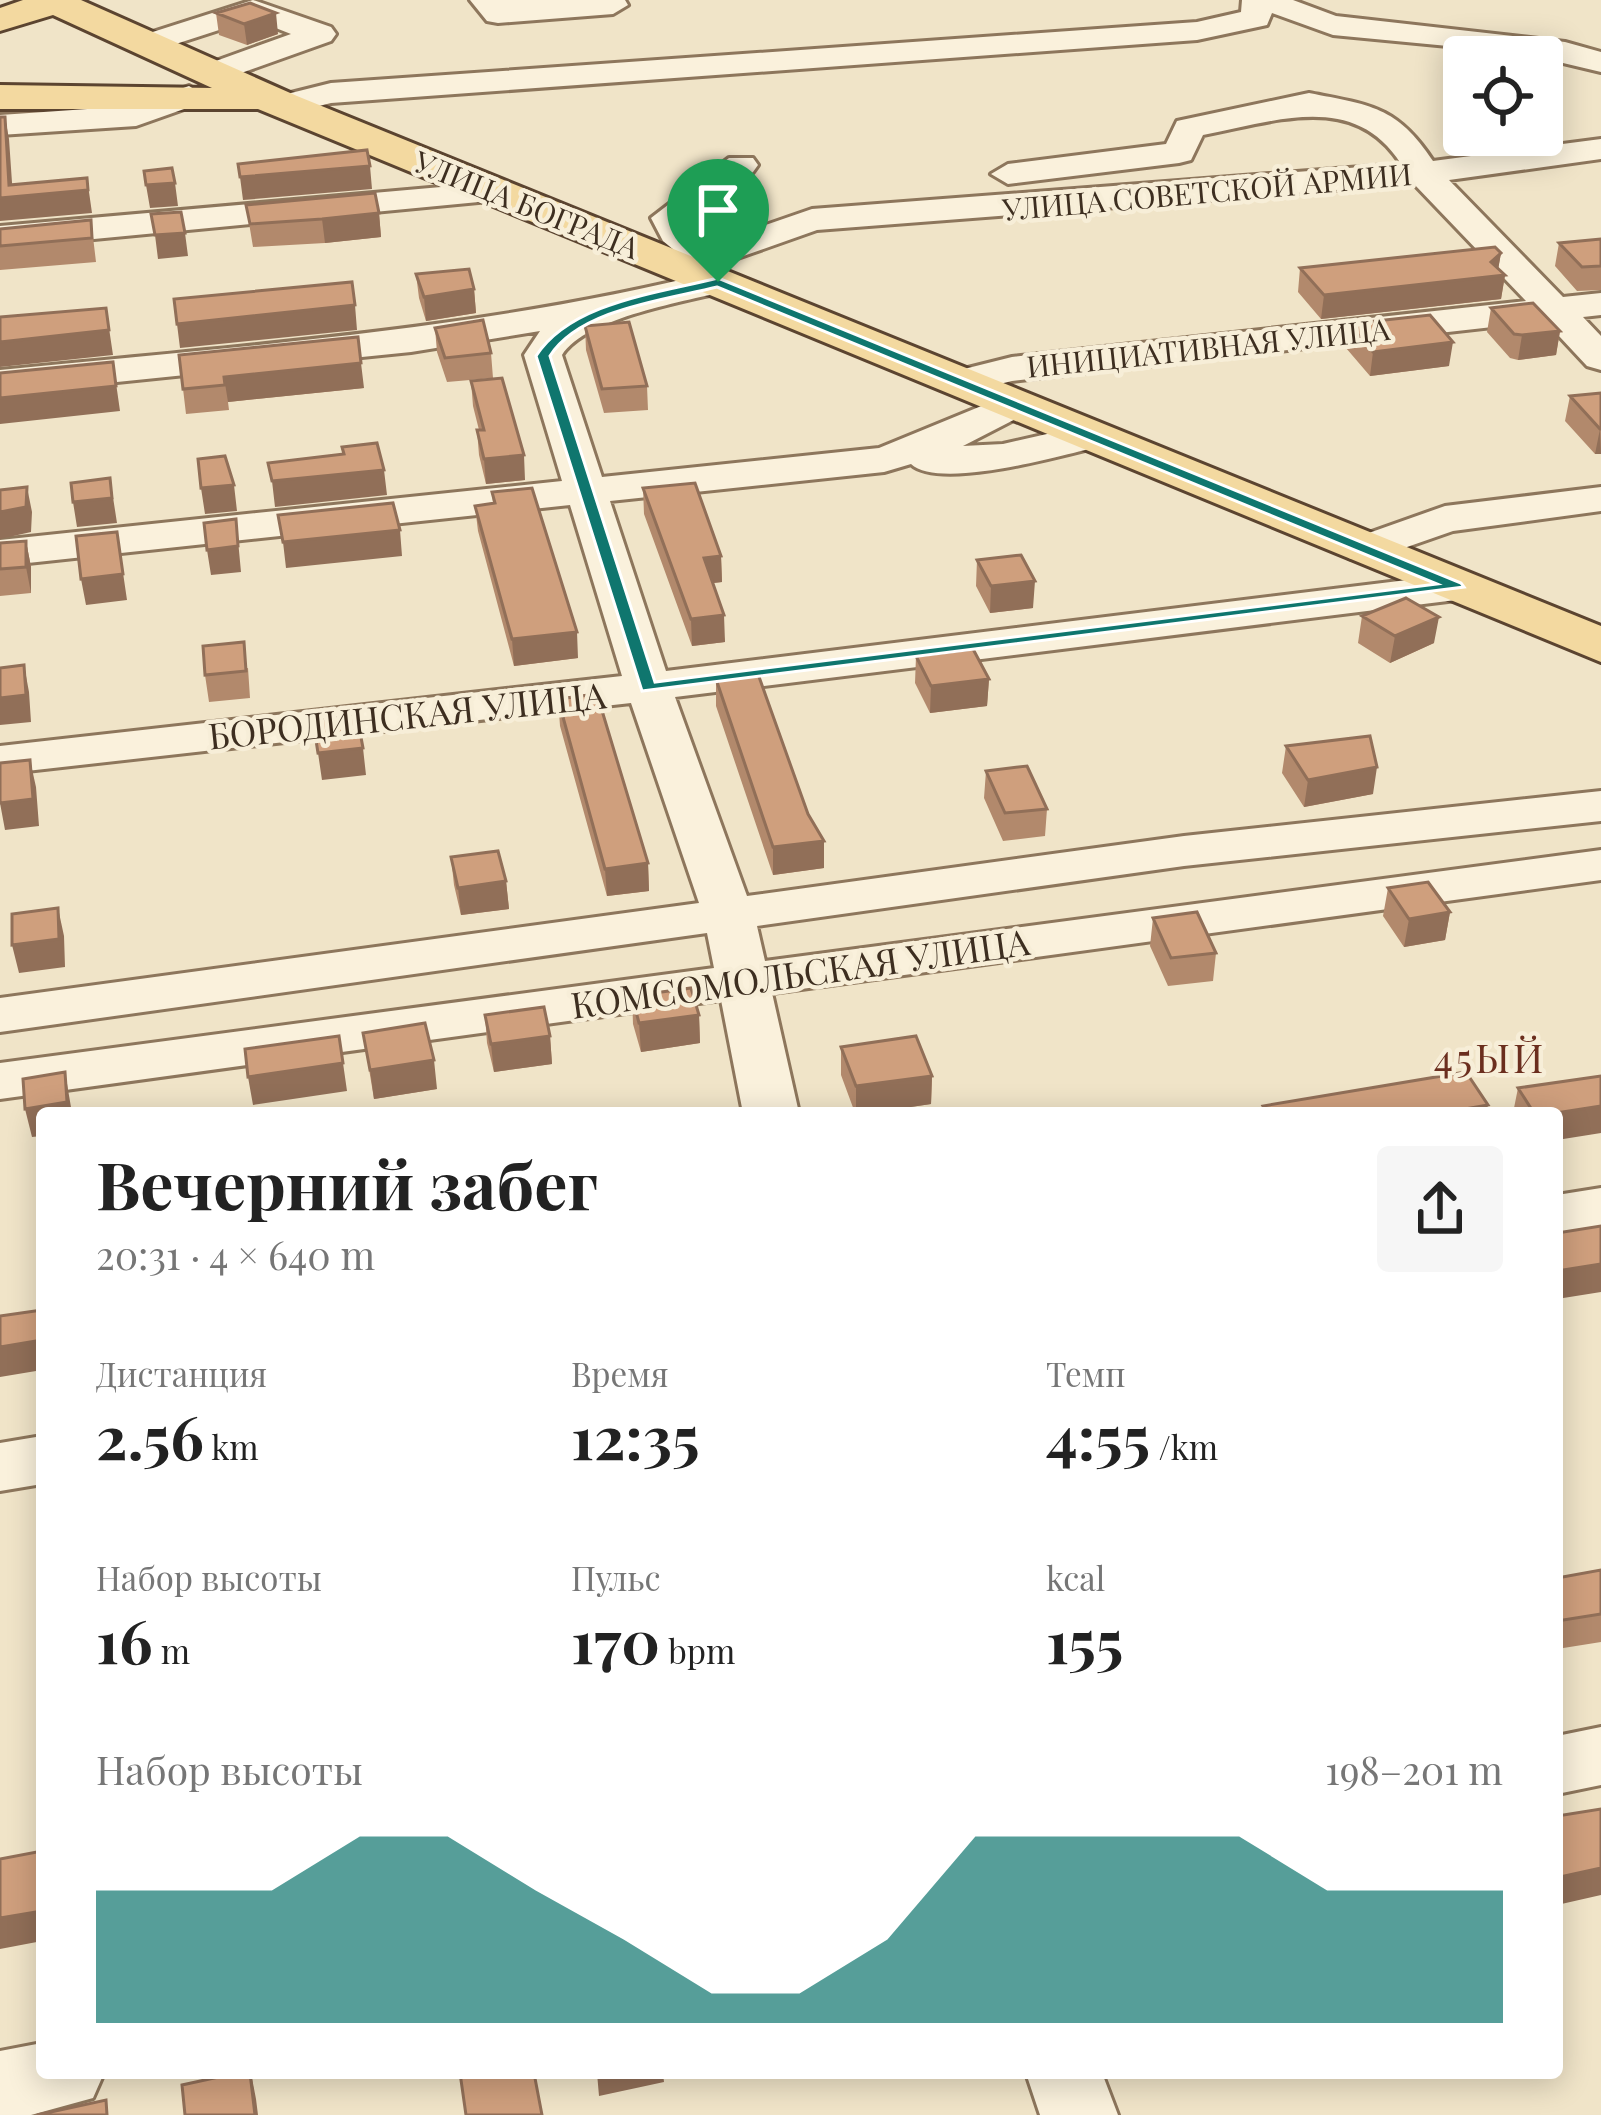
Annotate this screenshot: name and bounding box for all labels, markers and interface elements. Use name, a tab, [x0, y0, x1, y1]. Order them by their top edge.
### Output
map controls	[1443, 36, 1563, 156]
button: locate	[1443, 36, 1563, 156]
street label: УЛИЦА БОГРАДА	[408, 140, 646, 268]
street label: УЛИЦА СОВЕТСКОЙ АРМИИ	[1000, 153, 1413, 229]
pin	[667, 159, 769, 282]
icon: arrive	[685, 177, 751, 243]
street label: ИНИЦИАТИВНАЯ УЛИЦА	[1024, 308, 1393, 386]
street label: БОРОДИНСКАЯ УЛИЦА	[206, 669, 609, 759]
street label: КОМСОМОЛЬСКАЯ УЛИЦА	[567, 916, 1033, 1028]
district label: 45ЫЙ	[1434, 1031, 1546, 1083]
text: Вечерний забег	[96, 1139, 598, 1227]
button: share	[1377, 1146, 1503, 1272]
text: 20:31 · 4 × 640 m	[96, 1228, 375, 1280]
text: Дистанция	[96, 1351, 267, 1395]
text: Время	[571, 1351, 668, 1395]
text: Темп	[1046, 1351, 1125, 1395]
text: 2.56	[96, 1395, 204, 1475]
text: 12:35	[571, 1395, 700, 1475]
text: 4:55	[1046, 1395, 1150, 1475]
text: km	[204, 1424, 259, 1468]
text: /km	[1150, 1424, 1218, 1468]
text: Набор высоты	[96, 1555, 322, 1599]
text: Пульс	[571, 1555, 660, 1599]
text: kcal	[1046, 1555, 1105, 1599]
text: 16	[96, 1599, 153, 1679]
text: 170	[571, 1599, 660, 1679]
text: 155	[1046, 1599, 1123, 1679]
text: m	[153, 1628, 190, 1672]
text: bpm	[660, 1628, 735, 1672]
text: Набор высоты	[96, 1743, 363, 1795]
text: 198–201 m	[1325, 1743, 1503, 1795]

